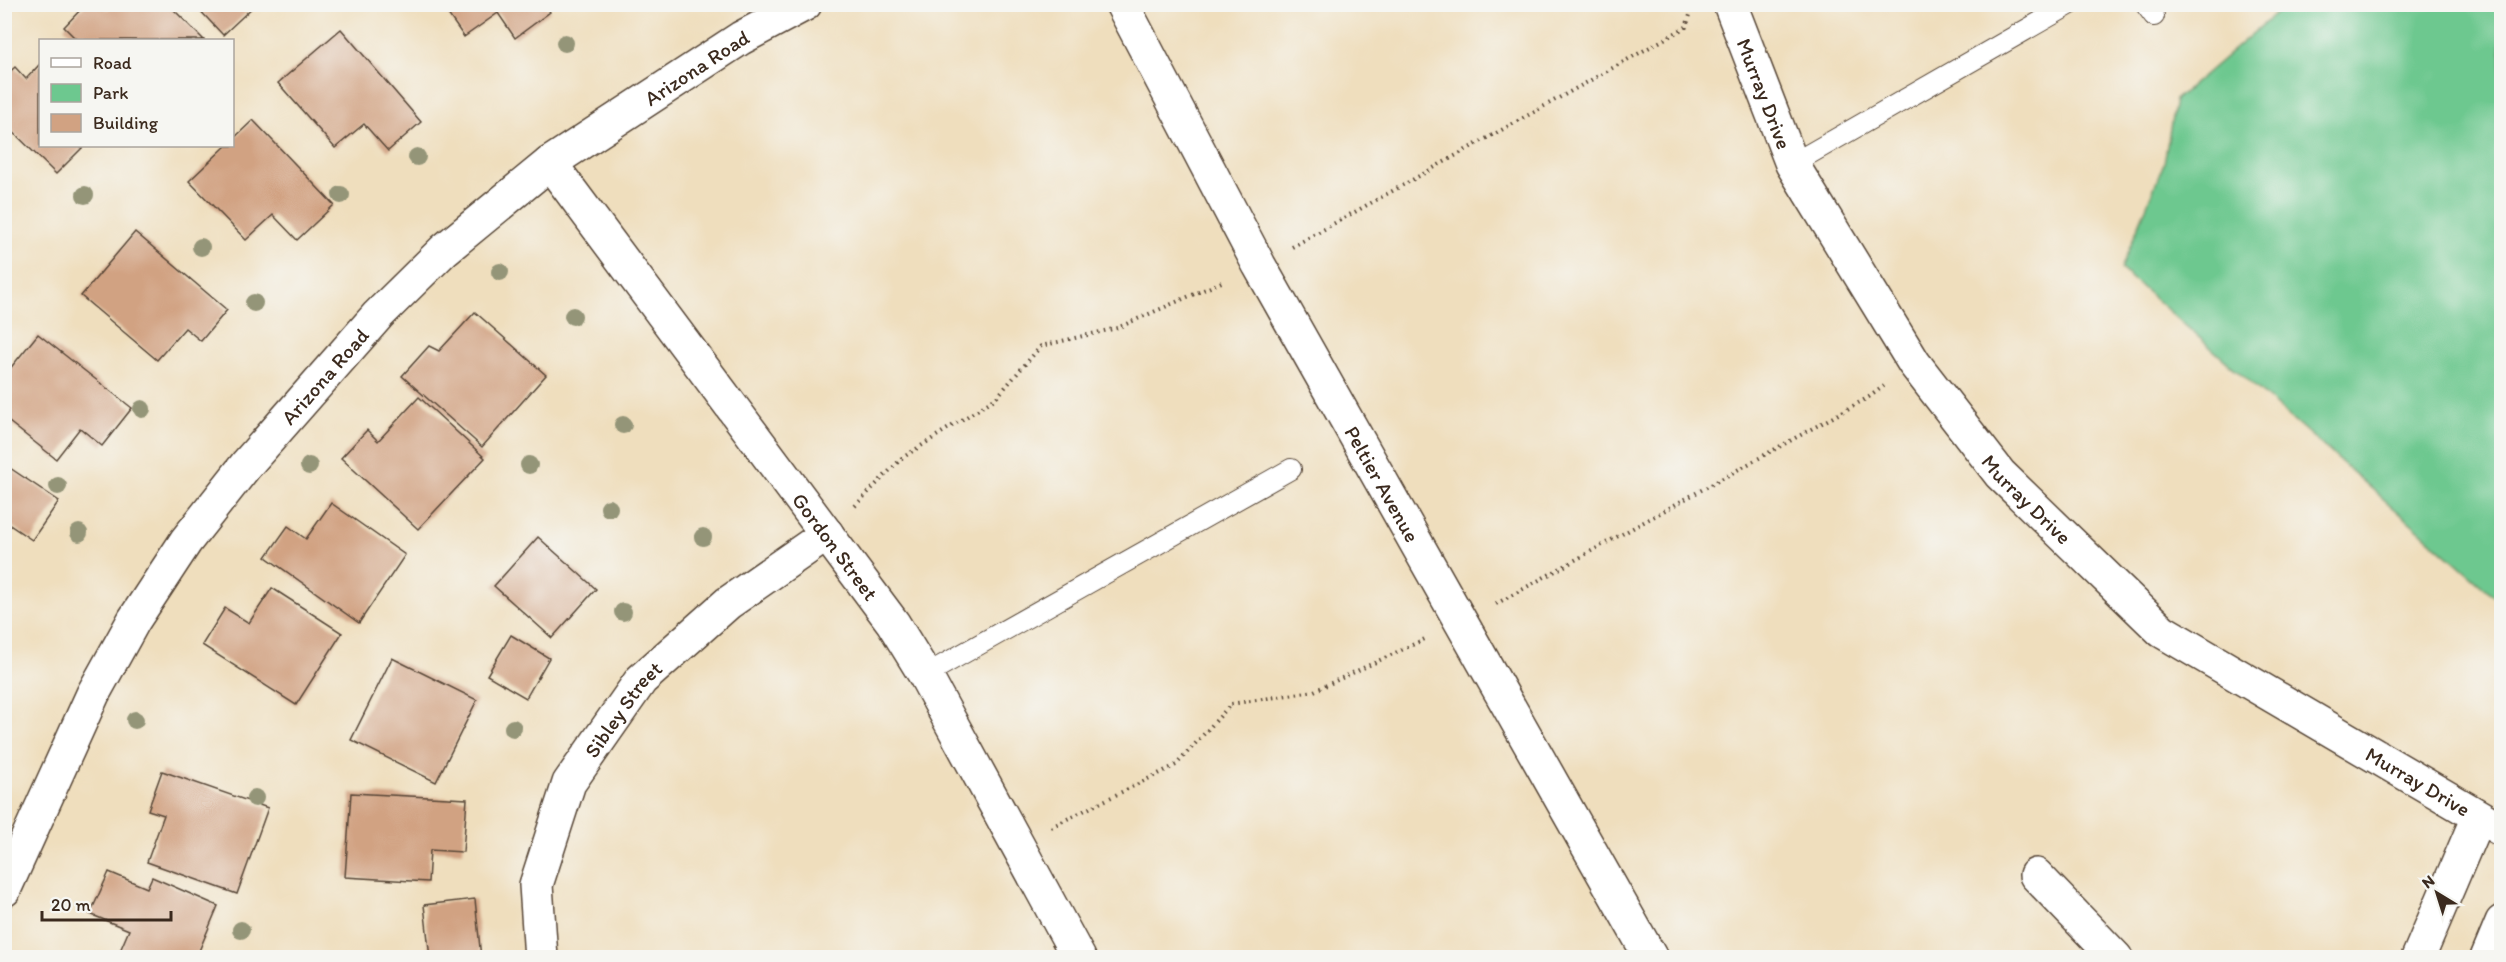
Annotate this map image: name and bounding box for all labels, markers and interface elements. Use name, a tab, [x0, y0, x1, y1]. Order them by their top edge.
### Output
street label: Arizona Road	[639, 23, 753, 110]
street label: Murray Drive	[1732, 35, 1797, 152]
legend	[39, 39, 234, 147]
text: Road	[93, 52, 132, 74]
text: Park	[93, 82, 128, 104]
text: Building	[93, 112, 159, 134]
street label: Arizona Road	[275, 322, 374, 429]
street label: Peltier Avenue	[1340, 421, 1425, 546]
street label: Murray Drive	[1977, 449, 2077, 549]
street label: Gordon Street	[787, 487, 884, 605]
street label: Sibley Street	[578, 655, 667, 762]
street label: Murray Drive	[2362, 741, 2475, 821]
north arrow	[2407, 863, 2467, 923]
text: N	[2418, 871, 2438, 892]
scale bar	[42, 884, 171, 922]
text: 20 m	[51, 894, 91, 916]

